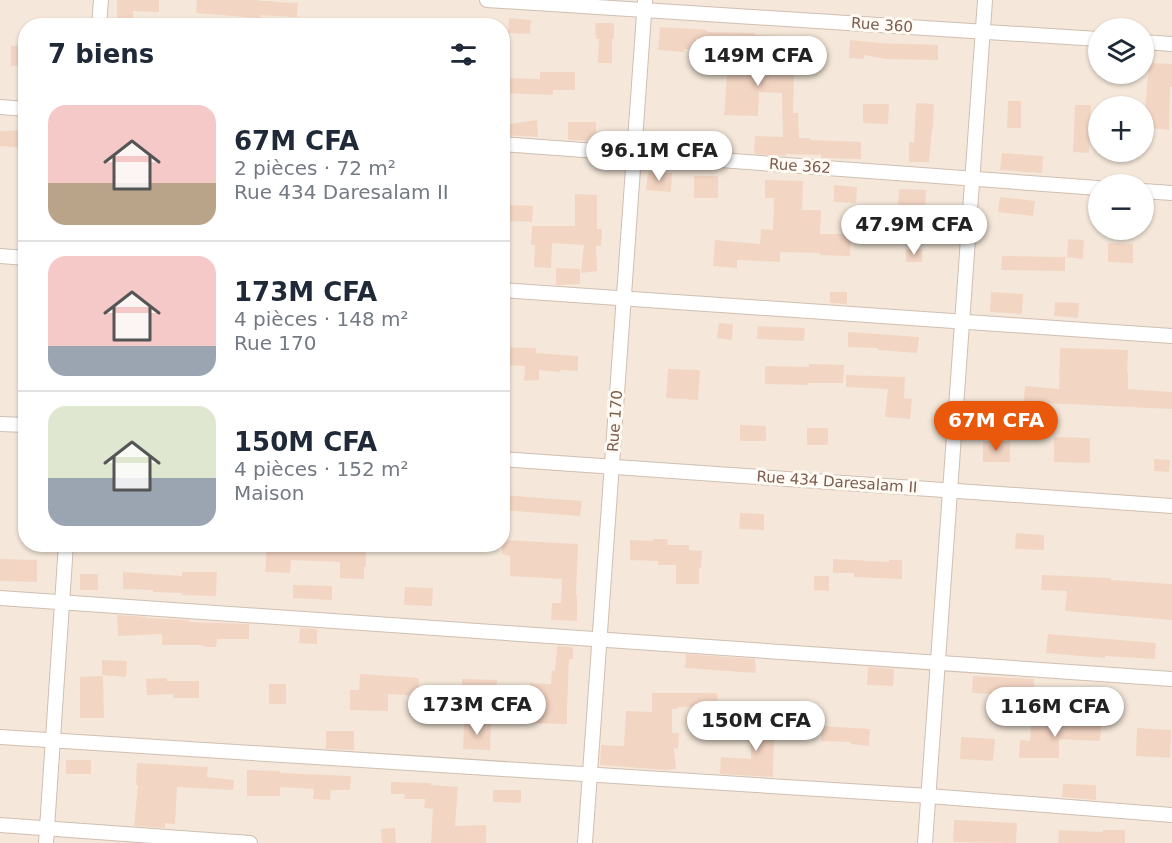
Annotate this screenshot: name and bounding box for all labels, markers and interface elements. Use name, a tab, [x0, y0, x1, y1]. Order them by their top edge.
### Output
street label: Rue 360	[851, 14, 913, 36]
map controls	[1088, 18, 1154, 240]
button: layers	[1088, 18, 1154, 84]
pin: 149M CFA	[696, 36, 820, 87]
icon: filters	[447, 38, 480, 71]
text: 7 biens	[48, 39, 154, 69]
text: 149M CFA	[703, 43, 813, 67]
button: +	[1088, 96, 1154, 162]
text: 67M CFA	[234, 126, 359, 156]
icon: home	[96, 129, 168, 201]
pin: 96.1M CFA	[590, 131, 728, 182]
text: 96.1M CFA	[600, 138, 718, 162]
street label: Rue 362	[769, 155, 831, 177]
text: 2 pièces · 72 m²	[234, 156, 396, 180]
button: −	[1088, 174, 1154, 240]
text: Rue 434 Daresalam II	[234, 180, 449, 204]
pin: 47.9M CFA	[845, 205, 983, 256]
text: 47.9M CFA	[855, 212, 973, 236]
text: 173M CFA	[234, 277, 377, 307]
icon: home	[96, 280, 168, 352]
text: 4 pièces · 148 m²	[234, 307, 408, 331]
text: Rue 170	[234, 331, 317, 355]
street label: Rue 170	[604, 390, 626, 452]
pin: 67M CFA	[941, 401, 1051, 452]
text: 67M CFA	[948, 408, 1044, 432]
text: 150M CFA	[234, 427, 377, 457]
icon: home	[96, 430, 168, 502]
text: 4 pièces · 152 m²	[234, 457, 408, 481]
street label: Rue 434 Daresalam II	[756, 467, 918, 497]
text: Maison	[234, 481, 304, 505]
pin: 173M CFA	[415, 685, 539, 736]
pin: 116M CFA	[993, 687, 1117, 738]
text: 173M CFA	[422, 692, 532, 716]
text: 116M CFA	[1000, 694, 1110, 718]
pin: 150M CFA	[694, 701, 818, 752]
text: 150M CFA	[701, 708, 811, 732]

